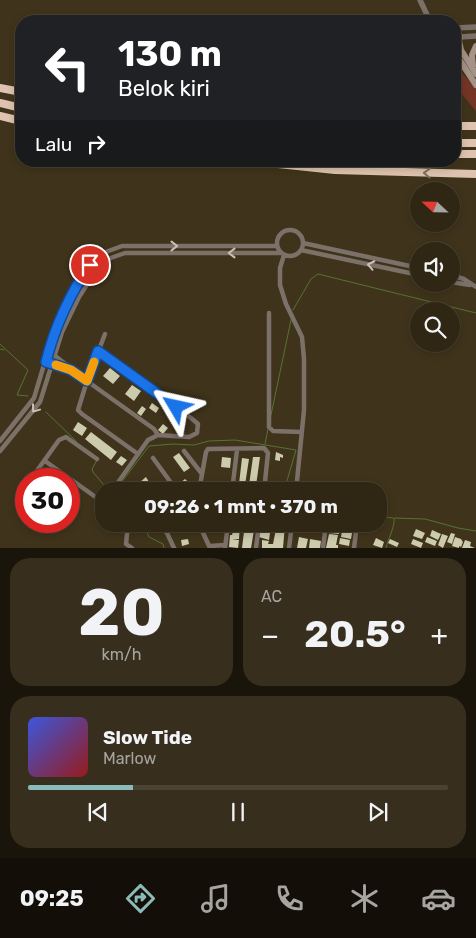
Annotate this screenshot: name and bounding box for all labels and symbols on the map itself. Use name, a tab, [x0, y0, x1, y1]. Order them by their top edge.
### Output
one-way arrow	[423, 168, 431, 178]
north arrow	[410, 182, 460, 232]
one-way arrow	[171, 241, 179, 251]
pin	[69, 244, 111, 286]
one-way arrow	[228, 248, 236, 258]
one-way arrow	[367, 260, 375, 270]
position arrow	[149, 380, 201, 432]
one-way arrow	[33, 403, 41, 412]
speed limit sign: 30	[15, 468, 80, 533]

